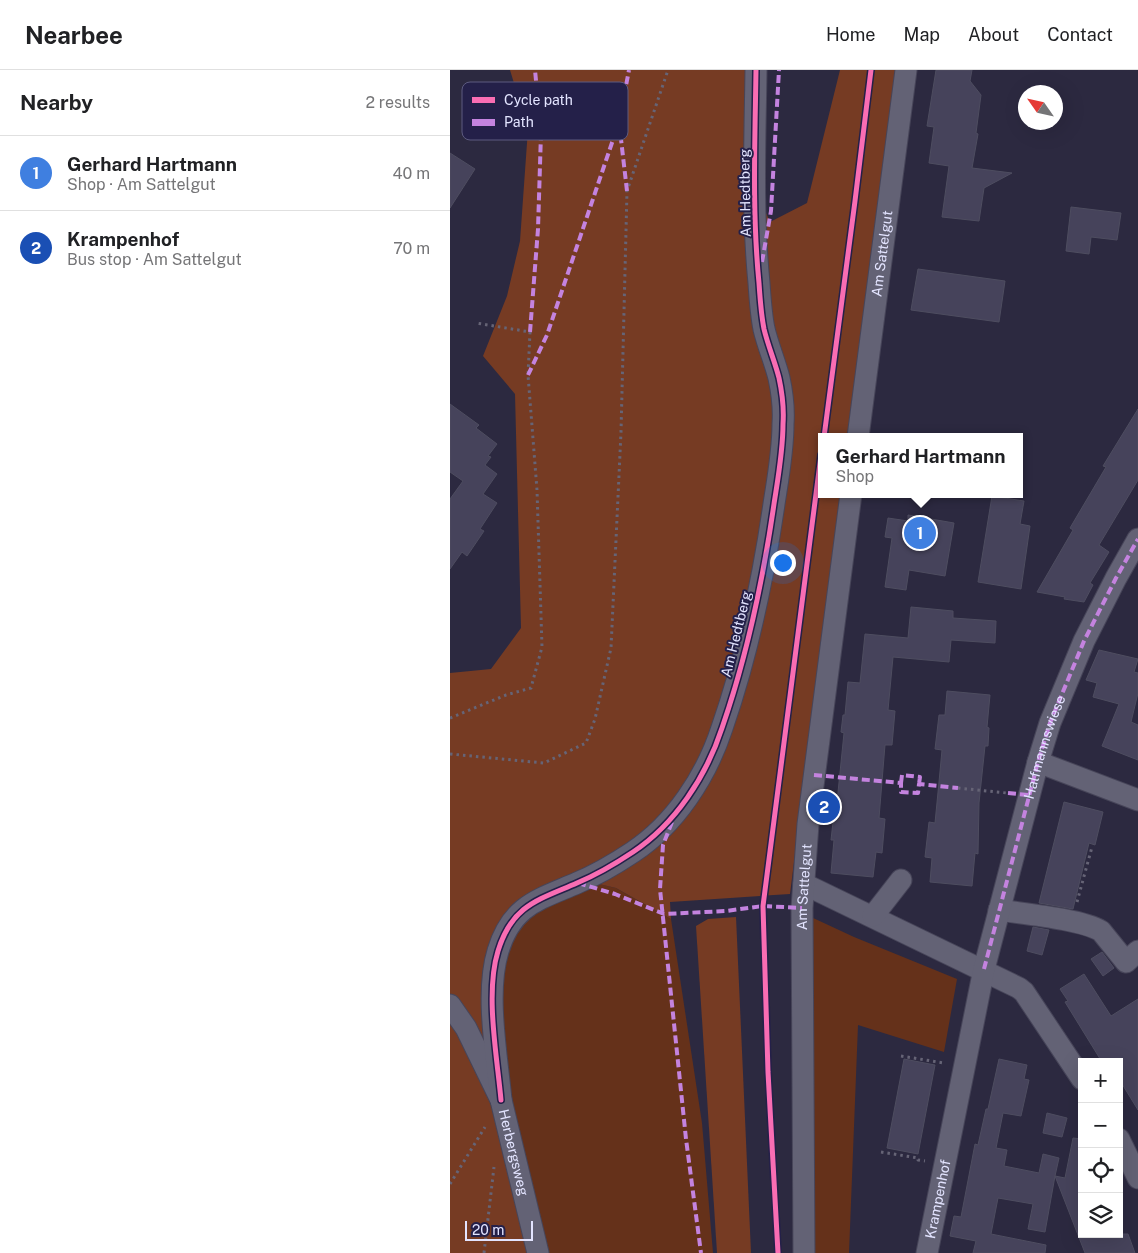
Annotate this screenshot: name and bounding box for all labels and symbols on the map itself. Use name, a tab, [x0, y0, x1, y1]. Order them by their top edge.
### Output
legend	[462, 82, 628, 140]
north arrow	[1018, 85, 1063, 130]
text: Cycle path	[504, 92, 573, 108]
text: Path	[504, 114, 534, 130]
street label: Am Hedtberg	[736, 149, 754, 237]
street label: Am Sattelgut	[868, 210, 896, 298]
pin: 1	[904, 514, 936, 552]
your location	[770, 550, 796, 576]
street label: Am Hedtberg	[718, 589, 754, 679]
street label: Halfmannswiese	[1021, 693, 1069, 801]
pin: 2	[808, 788, 840, 826]
street label: Am Sattelgut	[794, 843, 815, 930]
street label: Herbergsweg	[495, 1108, 532, 1198]
street label: Krampenhof	[922, 1158, 954, 1240]
scale bar	[465, 1218, 532, 1241]

